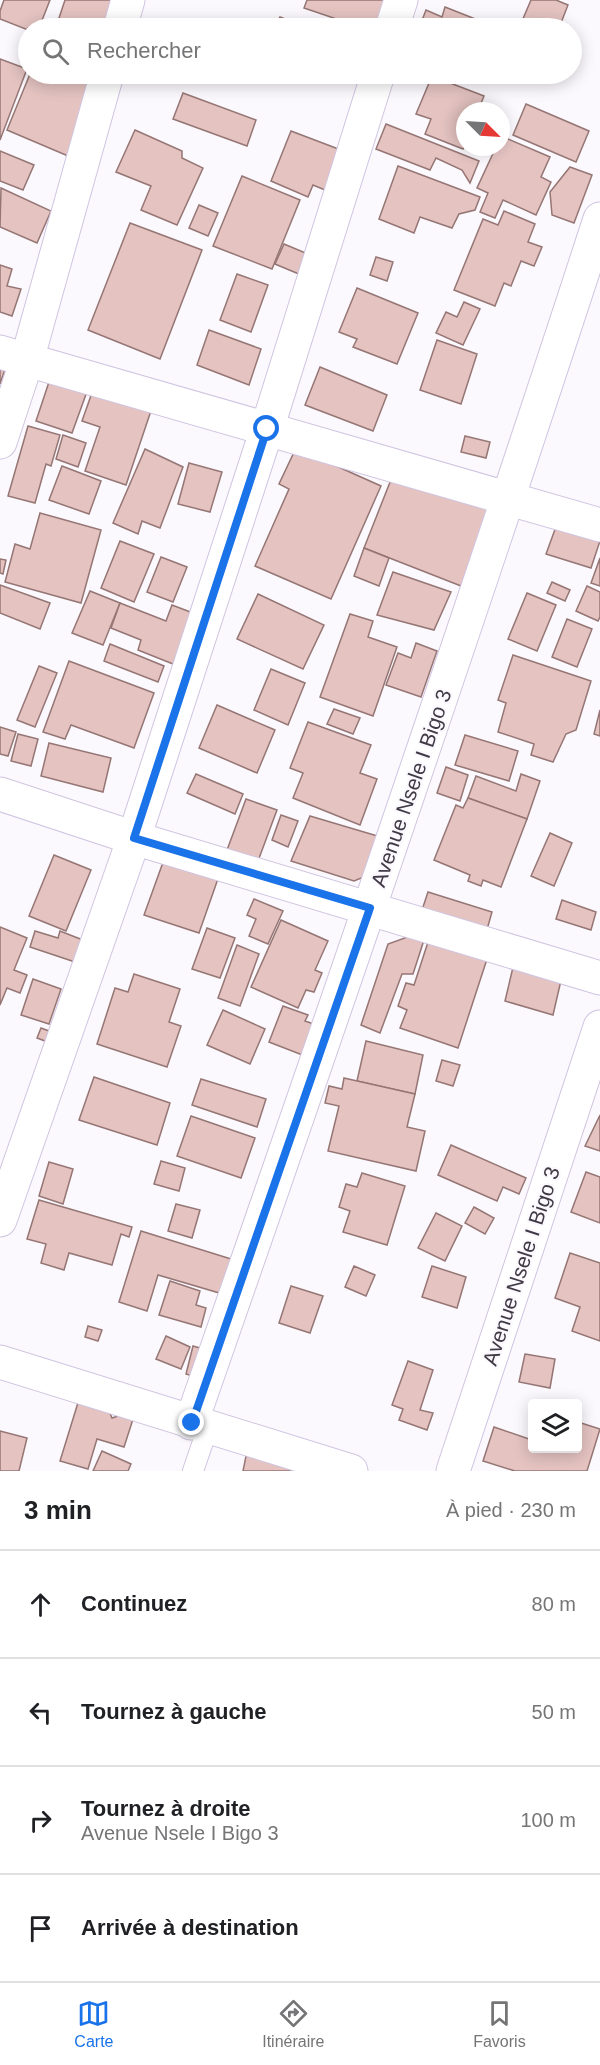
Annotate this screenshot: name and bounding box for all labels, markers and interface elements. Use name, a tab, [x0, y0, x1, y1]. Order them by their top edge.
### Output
search box	[18, 18, 582, 84]
icon: search	[39, 35, 72, 68]
text: Rechercher	[87, 38, 201, 63]
north arrow	[456, 102, 510, 156]
route start	[253, 415, 279, 441]
street label: Avenue Nsele I Bigo 3	[366, 686, 456, 890]
street label: Avenue Nsele I Bigo 3	[478, 1164, 564, 1368]
map controls	[528, 1399, 582, 1453]
button: layers	[528, 1399, 582, 1453]
route end	[178, 1409, 204, 1435]
text: 3 min	[24, 1495, 92, 1525]
text: À pied · 230 m	[446, 1499, 576, 1521]
icon: ahead	[24, 1588, 57, 1621]
text: Continuez	[81, 1591, 187, 1616]
text: 80 m	[532, 1593, 576, 1615]
icon: left	[24, 1696, 57, 1729]
text: Tournez à gauche	[81, 1699, 266, 1724]
text: 50 m	[532, 1701, 576, 1723]
text: Tournez à droite	[81, 1796, 251, 1821]
icon: right	[24, 1804, 57, 1837]
text: 100 m	[520, 1809, 576, 1831]
text: Avenue Nsele I Bigo 3	[81, 1822, 279, 1844]
icon: arrive	[24, 1912, 57, 1945]
text: Arrivée à destination	[81, 1915, 299, 1940]
tab: Carte	[74, 1997, 113, 2051]
tab: Itinéraire	[262, 1997, 324, 2051]
tab: Favoris	[473, 1997, 526, 2051]

